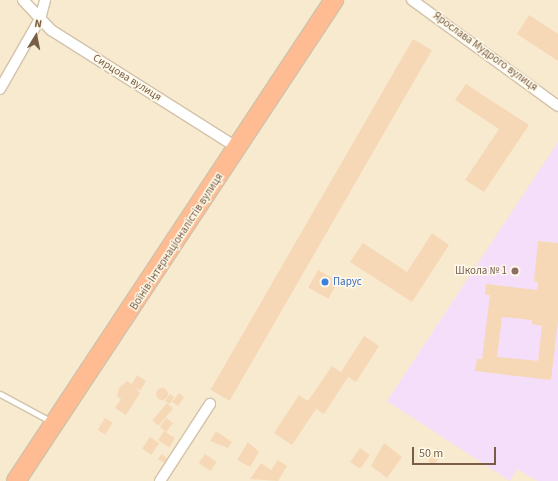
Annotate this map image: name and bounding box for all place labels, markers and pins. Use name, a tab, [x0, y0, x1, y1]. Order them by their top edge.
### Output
place label: Школа № 1	[455, 264, 507, 278]
marker: Школа № 1	[510, 266, 520, 276]
place label: Парус	[333, 275, 362, 289]
marker: Парус	[320, 277, 330, 287]

